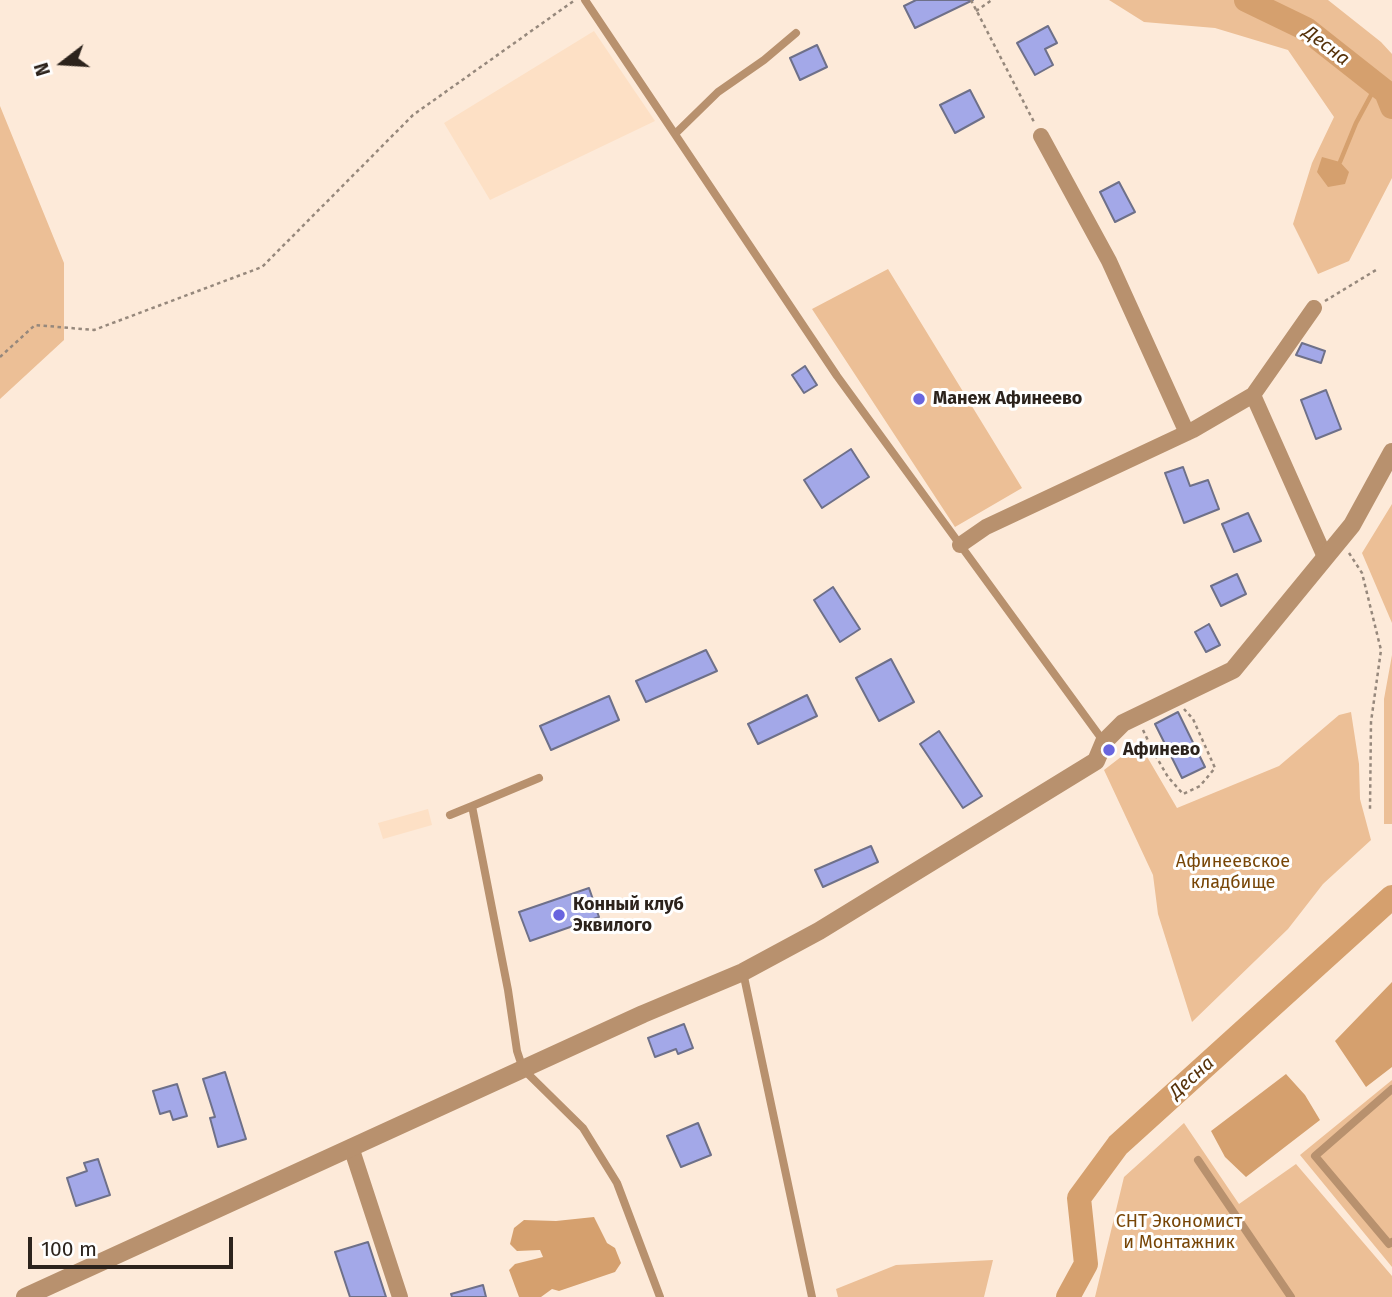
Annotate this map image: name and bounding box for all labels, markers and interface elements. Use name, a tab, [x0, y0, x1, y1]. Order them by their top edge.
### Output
water label: Десна	[1298, 21, 1354, 71]
north arrow	[28, 28, 98, 98]
text: N	[30, 60, 55, 79]
place label: Манеж Афинеево	[933, 388, 1082, 410]
marker: Манеж Афинеево	[911, 391, 927, 407]
place label: Афинево	[1123, 739, 1200, 761]
marker: Афинево	[1101, 742, 1117, 758]
park label: Афинеевское кладбище	[1176, 851, 1290, 894]
place label: Конный клуб Эквилого	[573, 894, 684, 936]
marker: Конный клуб Эквилого	[551, 907, 567, 923]
water label: Десна	[1165, 1052, 1219, 1104]
park label: СНТ Экономист и Монтажник	[1116, 1211, 1242, 1254]
scale bar	[32, 1224, 236, 1268]
text: 100 m	[41, 1236, 97, 1262]

